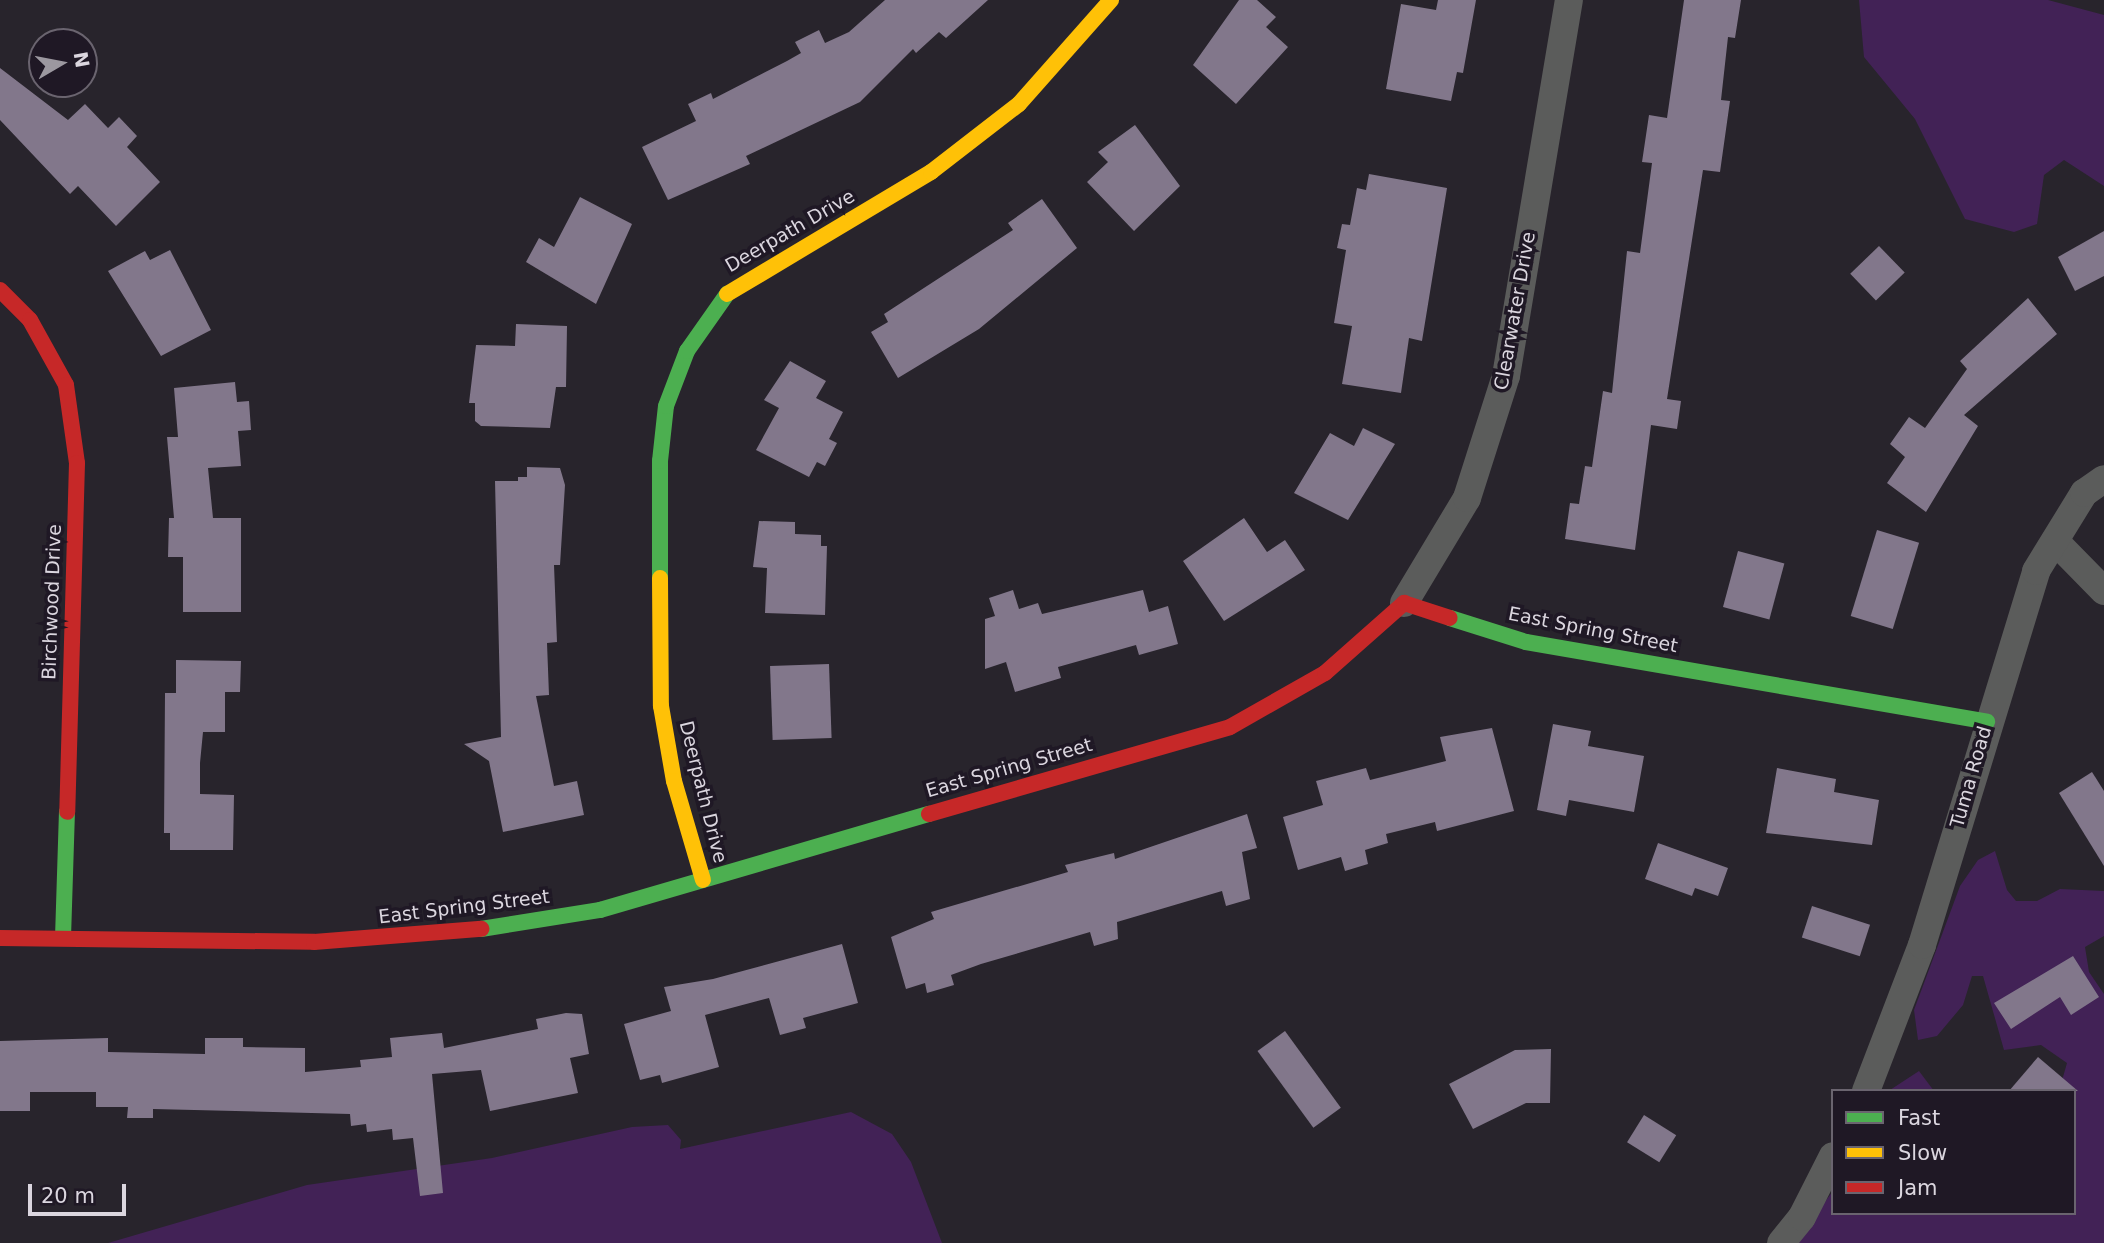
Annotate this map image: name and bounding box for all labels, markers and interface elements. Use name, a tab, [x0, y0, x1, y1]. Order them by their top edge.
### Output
north arrow	[28, 28, 98, 98]
text: N	[69, 50, 94, 69]
street label: Deerpath Drive	[721, 185, 859, 277]
street label: Clearwater Drive	[1490, 230, 1540, 392]
street label: Birchwood Drive	[38, 524, 66, 680]
street label: East Spring Street	[1506, 602, 1680, 658]
street label: Deerpath Drive	[674, 719, 732, 865]
street label: Tuma Road	[1946, 724, 1996, 830]
street label: East Spring Street	[923, 733, 1095, 803]
street label: East Spring Street	[377, 885, 551, 929]
legend	[1831, 1089, 2076, 1215]
text: Fast	[1898, 1106, 1940, 1130]
text: Slow	[1898, 1141, 1947, 1165]
scale bar	[32, 1170, 130, 1214]
text: Jam	[1898, 1176, 1938, 1200]
text: 20 m	[41, 1184, 95, 1208]

